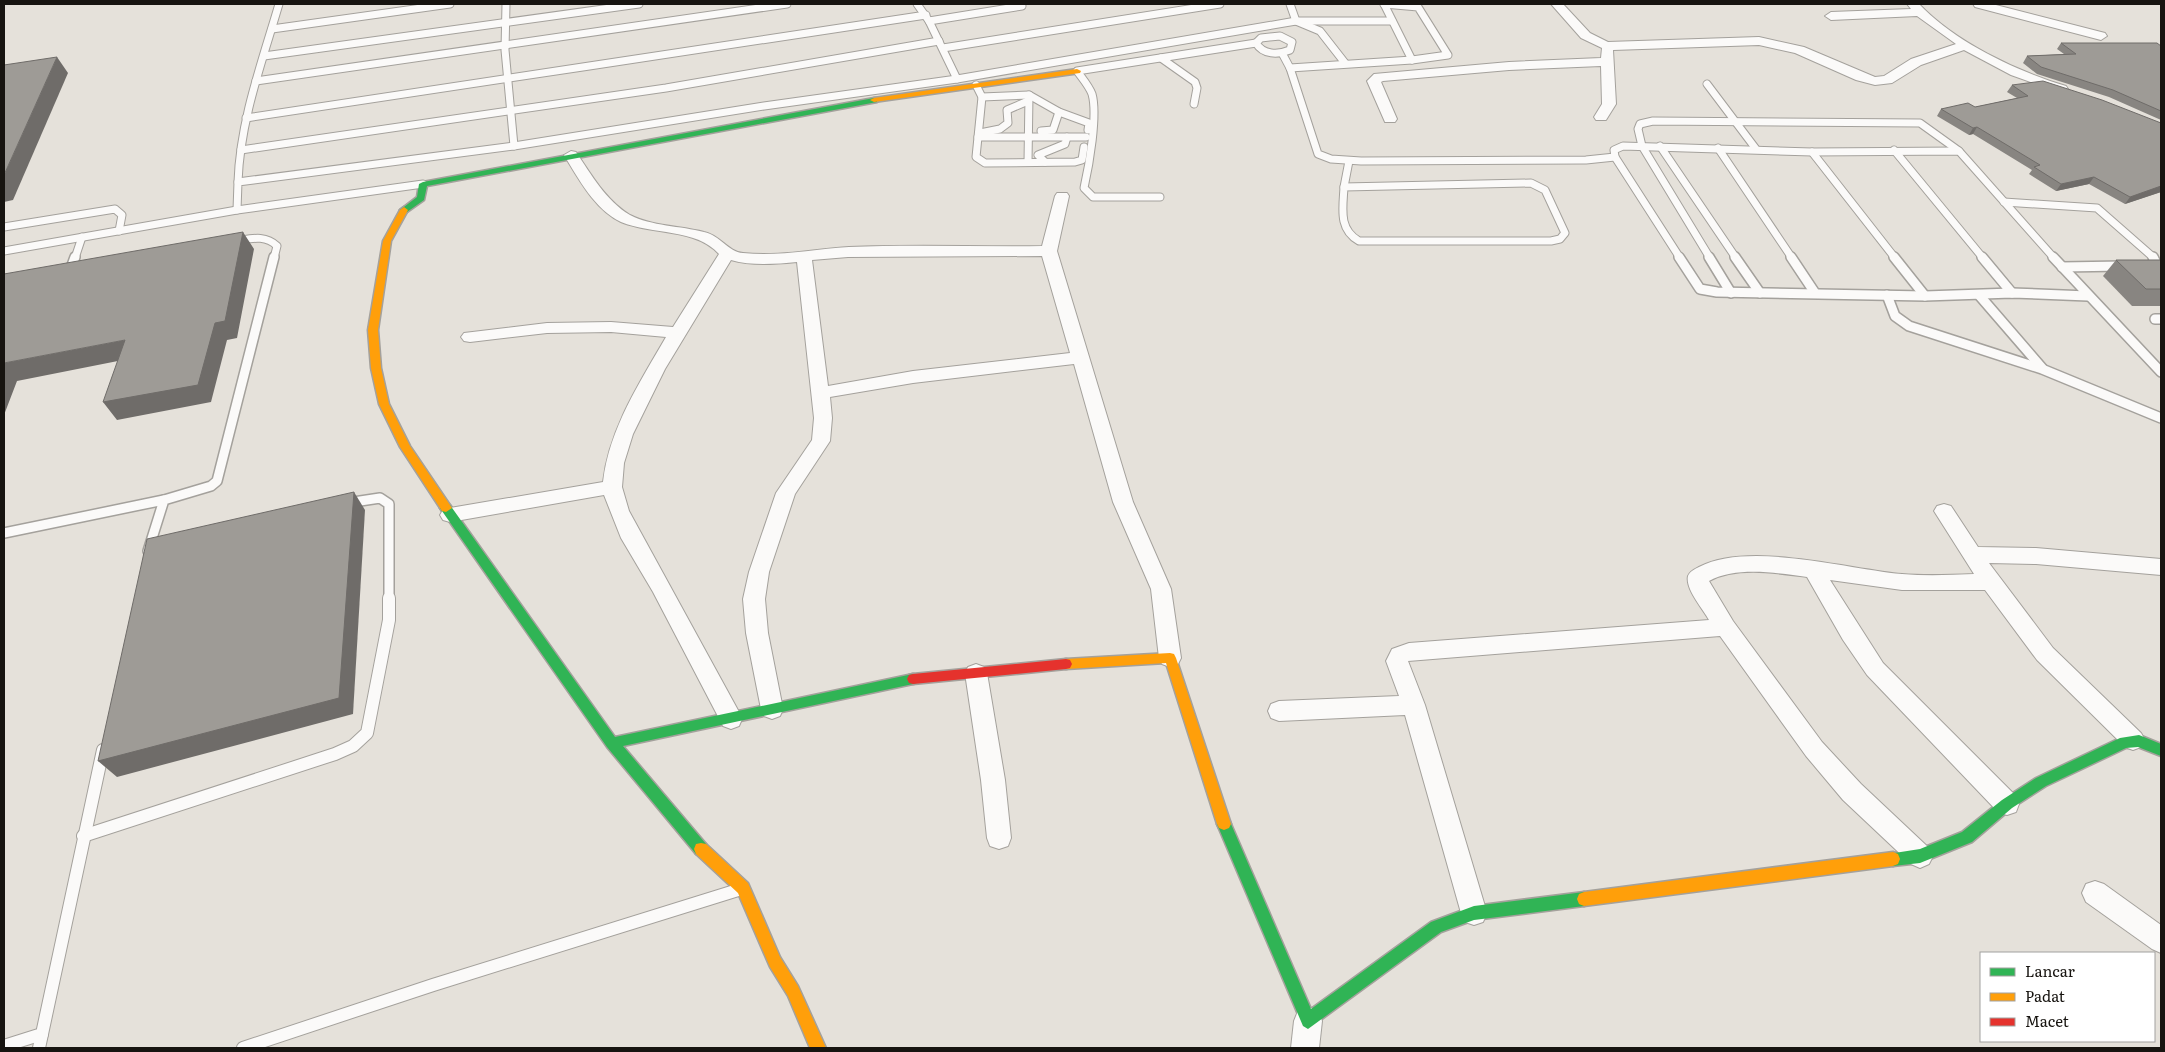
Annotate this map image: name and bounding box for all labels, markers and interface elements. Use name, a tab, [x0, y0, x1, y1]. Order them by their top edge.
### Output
legend	[1980, 952, 2155, 1042]
text: Lancar	[2025, 959, 2075, 982]
text: Padat	[2025, 984, 2065, 1007]
text: Macet	[2025, 1009, 2069, 1032]

